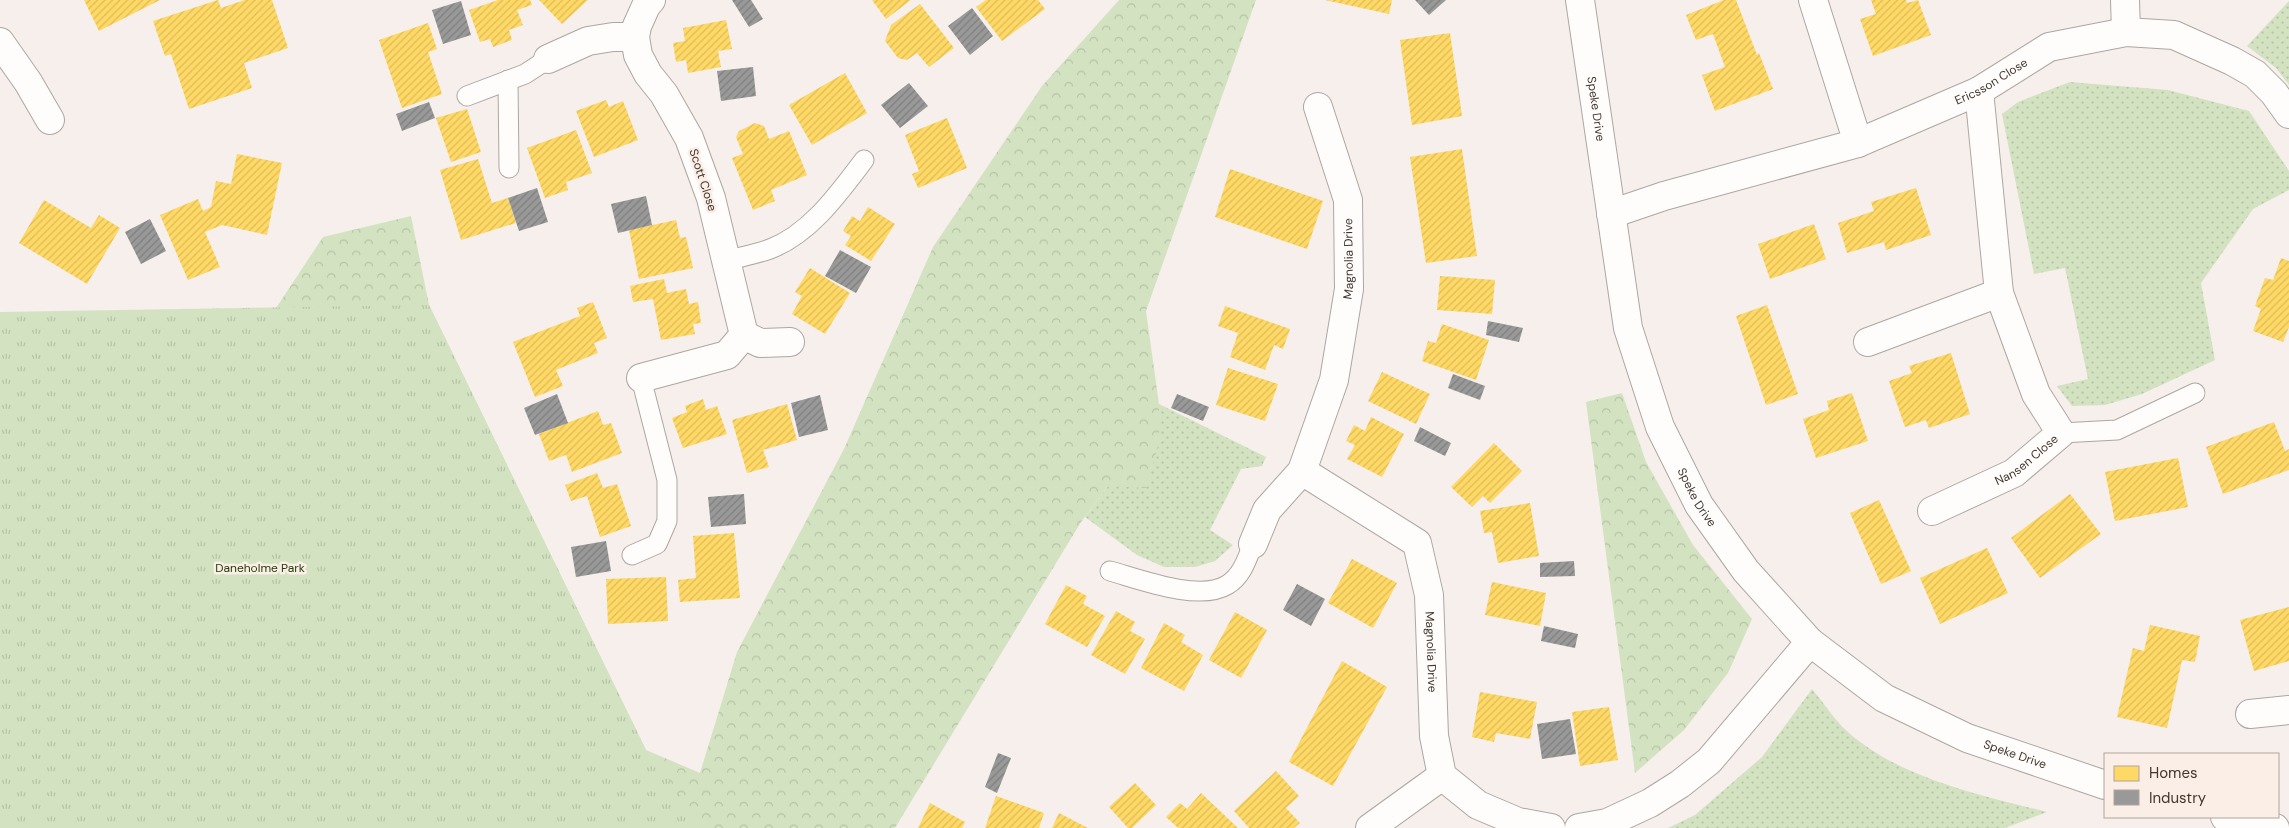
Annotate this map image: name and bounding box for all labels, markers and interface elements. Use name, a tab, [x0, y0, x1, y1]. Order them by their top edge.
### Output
street label: Ericsson Close	[1952, 54, 2031, 108]
street label: Speke Drive	[1583, 75, 1609, 143]
street label: Scott Close	[685, 147, 721, 213]
street label: Magnolia Drive	[1339, 218, 1357, 301]
street label: Nansen Close	[1992, 431, 2062, 489]
street label: Speke Drive	[1674, 465, 1720, 530]
park label: Daneholme Park	[215, 560, 305, 576]
street label: Magnolia Drive	[1422, 611, 1440, 693]
street label: Speke Drive	[1981, 736, 2049, 773]
legend	[2104, 753, 2279, 818]
text: Homes	[2149, 763, 2198, 783]
text: Industry	[2149, 788, 2207, 808]

